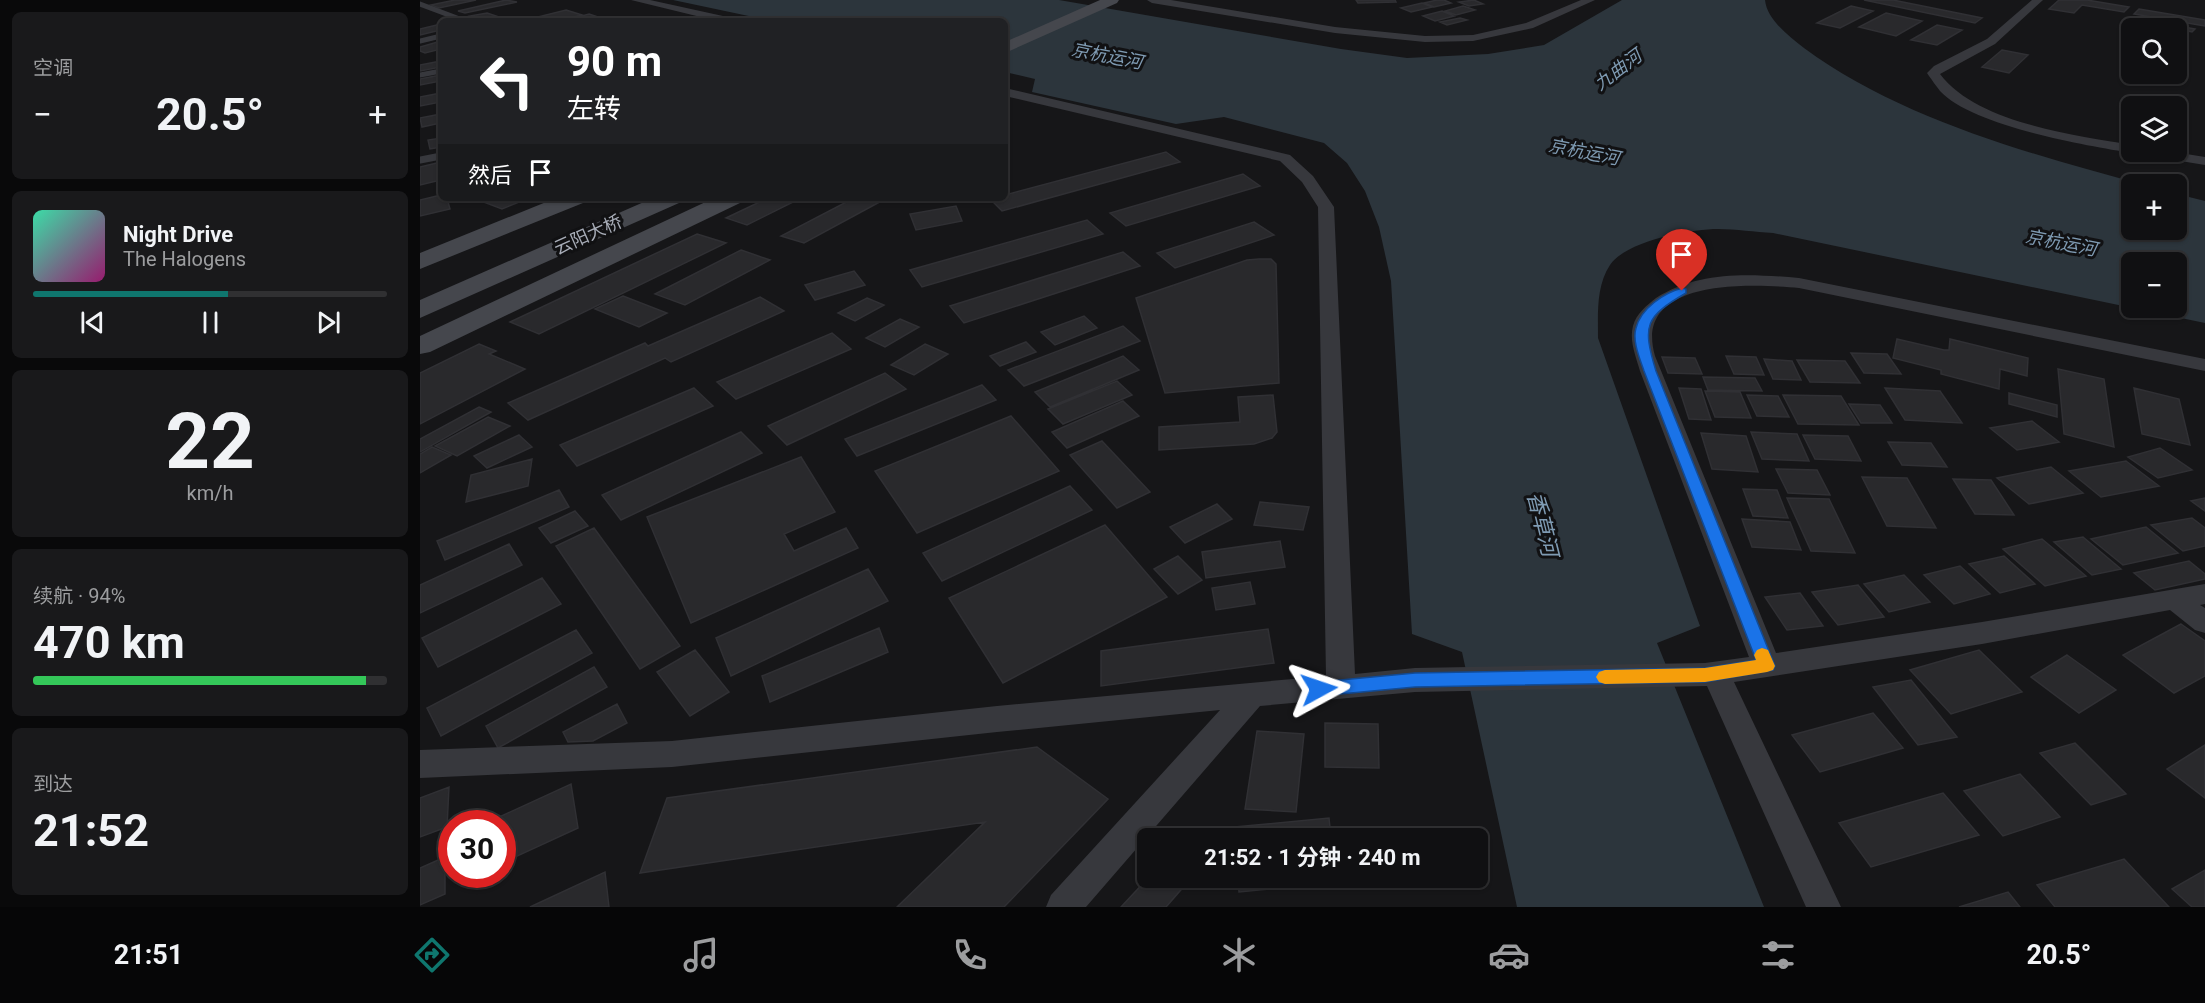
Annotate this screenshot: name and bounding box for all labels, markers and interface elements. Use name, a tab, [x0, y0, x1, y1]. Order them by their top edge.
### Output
map controls	[2121, 18, 2187, 318]
button: search	[2121, 18, 2187, 84]
text: 90 m	[567, 37, 662, 86]
water label: 京杭运河	[1070, 38, 1147, 73]
icon: left	[468, 42, 546, 120]
water label: 九曲河	[1590, 43, 1648, 94]
text: 空调	[33, 56, 73, 80]
text: 20.5°	[156, 88, 264, 141]
text: 左转	[567, 93, 621, 125]
text: −	[33, 95, 52, 134]
text: +	[368, 95, 387, 134]
button: layers	[2121, 96, 2187, 162]
water label: 京杭运河	[1547, 134, 1624, 169]
icon: arrive	[524, 156, 557, 189]
text: 然后	[468, 163, 512, 188]
button: +	[2121, 174, 2187, 240]
street label: 云阳大桥	[551, 210, 625, 259]
text: Night Drive	[123, 222, 233, 247]
water label: 京杭运河	[2024, 225, 2101, 260]
pin	[1656, 229, 1707, 291]
icon: arrive	[1665, 238, 1698, 271]
text: The Halogens	[123, 247, 246, 271]
button: −	[2121, 252, 2187, 318]
icon: previous	[76, 306, 109, 339]
icon: pause	[194, 306, 227, 339]
icon: next	[312, 306, 345, 339]
text: 22	[165, 396, 255, 487]
text: km/h	[187, 481, 233, 505]
water label: 香草河	[1522, 489, 1564, 563]
text: 续航 · 94%	[33, 584, 125, 608]
text: 470 km	[33, 616, 185, 669]
position arrow	[1287, 657, 1351, 721]
text: 到达	[33, 772, 73, 796]
text: 21:52	[33, 804, 149, 857]
speed limit sign: 30	[438, 810, 516, 888]
text: 21:52 · 1 分钟 · 240 m	[1204, 845, 1421, 870]
icon: directions	[411, 934, 453, 976]
icon: music	[680, 934, 722, 976]
icon: phone	[949, 934, 991, 976]
icon: climate	[1218, 934, 1260, 976]
icon: car	[1488, 934, 1530, 976]
icon: filters	[1757, 934, 1799, 976]
text: 21:51	[114, 939, 183, 971]
text: 20.5°	[2026, 939, 2091, 971]

